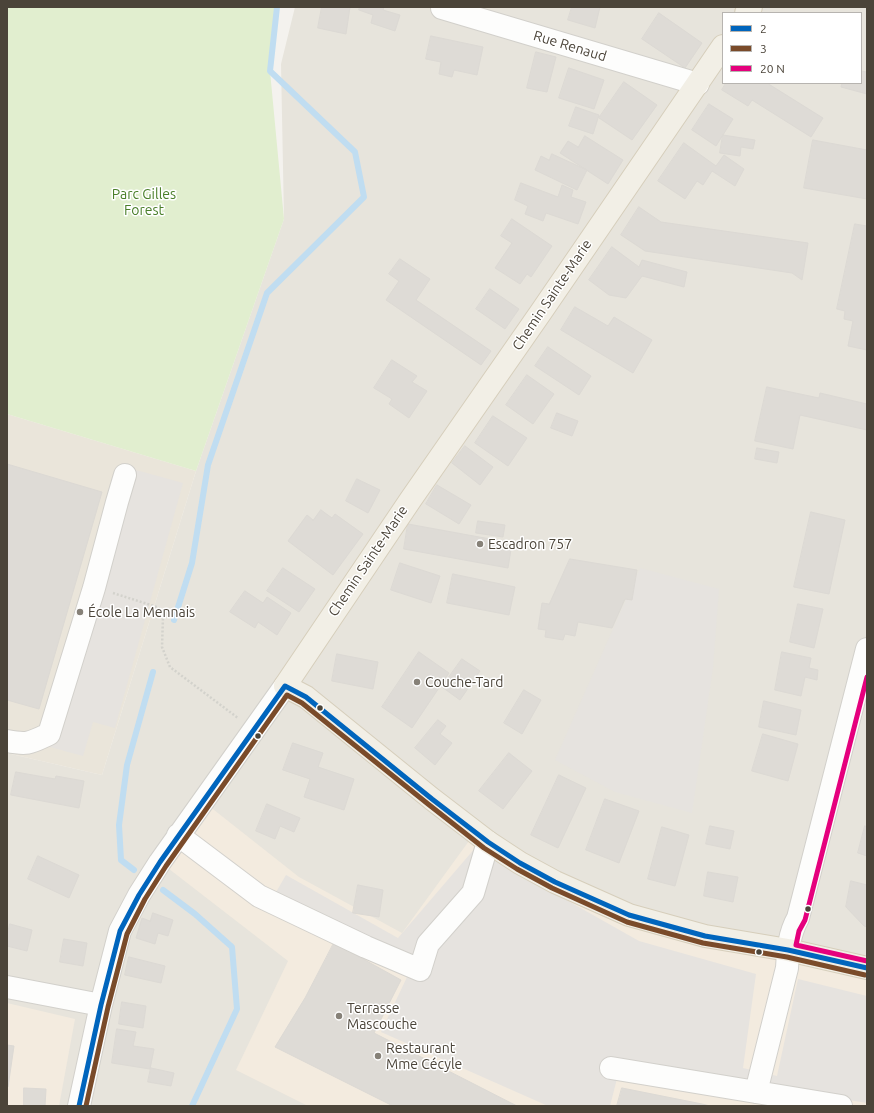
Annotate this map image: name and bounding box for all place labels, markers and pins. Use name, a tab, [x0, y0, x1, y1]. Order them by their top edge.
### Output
place label: Escadron 757	[488, 536, 572, 552]
marker: Escadron 757	[475, 539, 485, 549]
place label: École La Mennais	[88, 604, 195, 620]
marker: École La Mennais	[75, 607, 85, 617]
place label: Couche-Tard	[425, 674, 503, 690]
marker: Couche-Tard	[412, 677, 422, 687]
unlabelled marker	[315, 703, 325, 713]
unlabelled marker	[253, 731, 263, 741]
unlabelled marker	[803, 904, 813, 914]
unlabelled marker	[754, 947, 764, 957]
place label: Terrasse Mascouche	[347, 1000, 417, 1032]
marker: Terrasse Mascouche	[334, 1011, 344, 1021]
place label: Restaurant Mme Cécyle	[386, 1040, 462, 1072]
marker: Restaurant Mme Cécyle	[373, 1051, 383, 1061]

